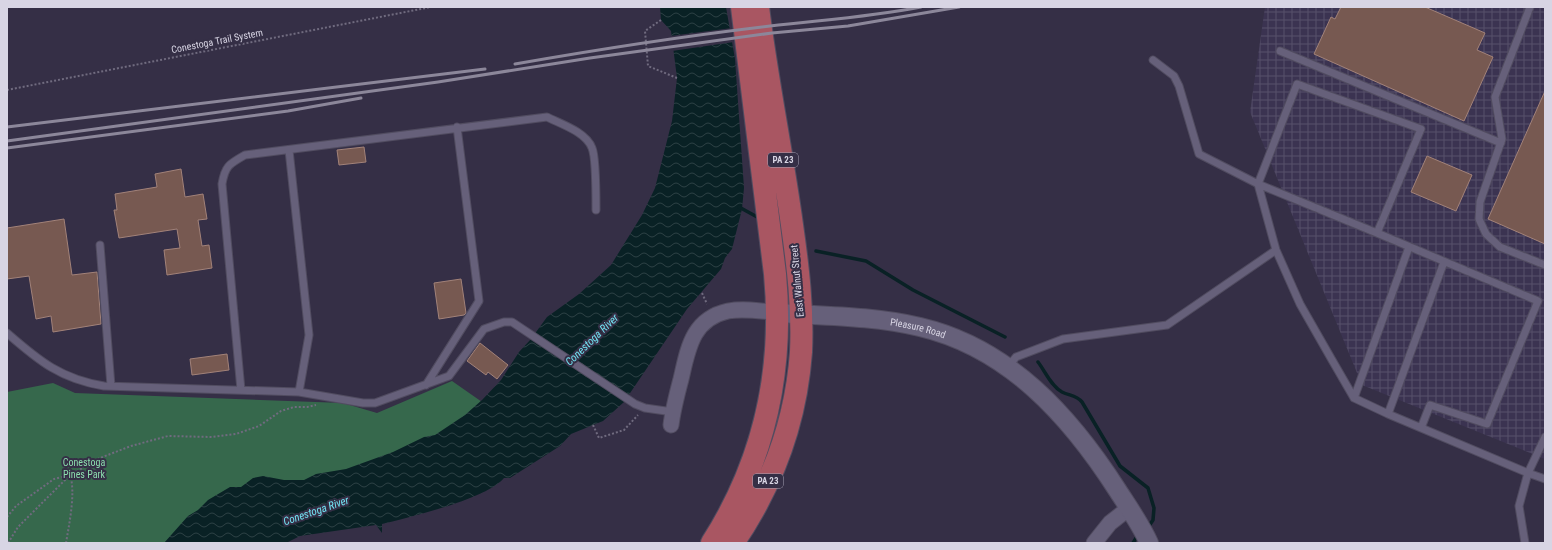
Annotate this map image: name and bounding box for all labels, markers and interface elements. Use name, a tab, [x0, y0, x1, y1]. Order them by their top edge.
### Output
street label: Conestoga Trail System	[170, 27, 264, 55]
road number: PA 23	[768, 153, 798, 167]
street label: East Walnut Street	[788, 244, 806, 318]
water label: Conestoga River	[563, 311, 622, 368]
street label: Pleasure Road	[889, 316, 947, 340]
park label: Conestoga Pines Park	[63, 457, 106, 480]
road number: PA 23	[753, 474, 783, 488]
water label: Conestoga River	[281, 493, 351, 528]

